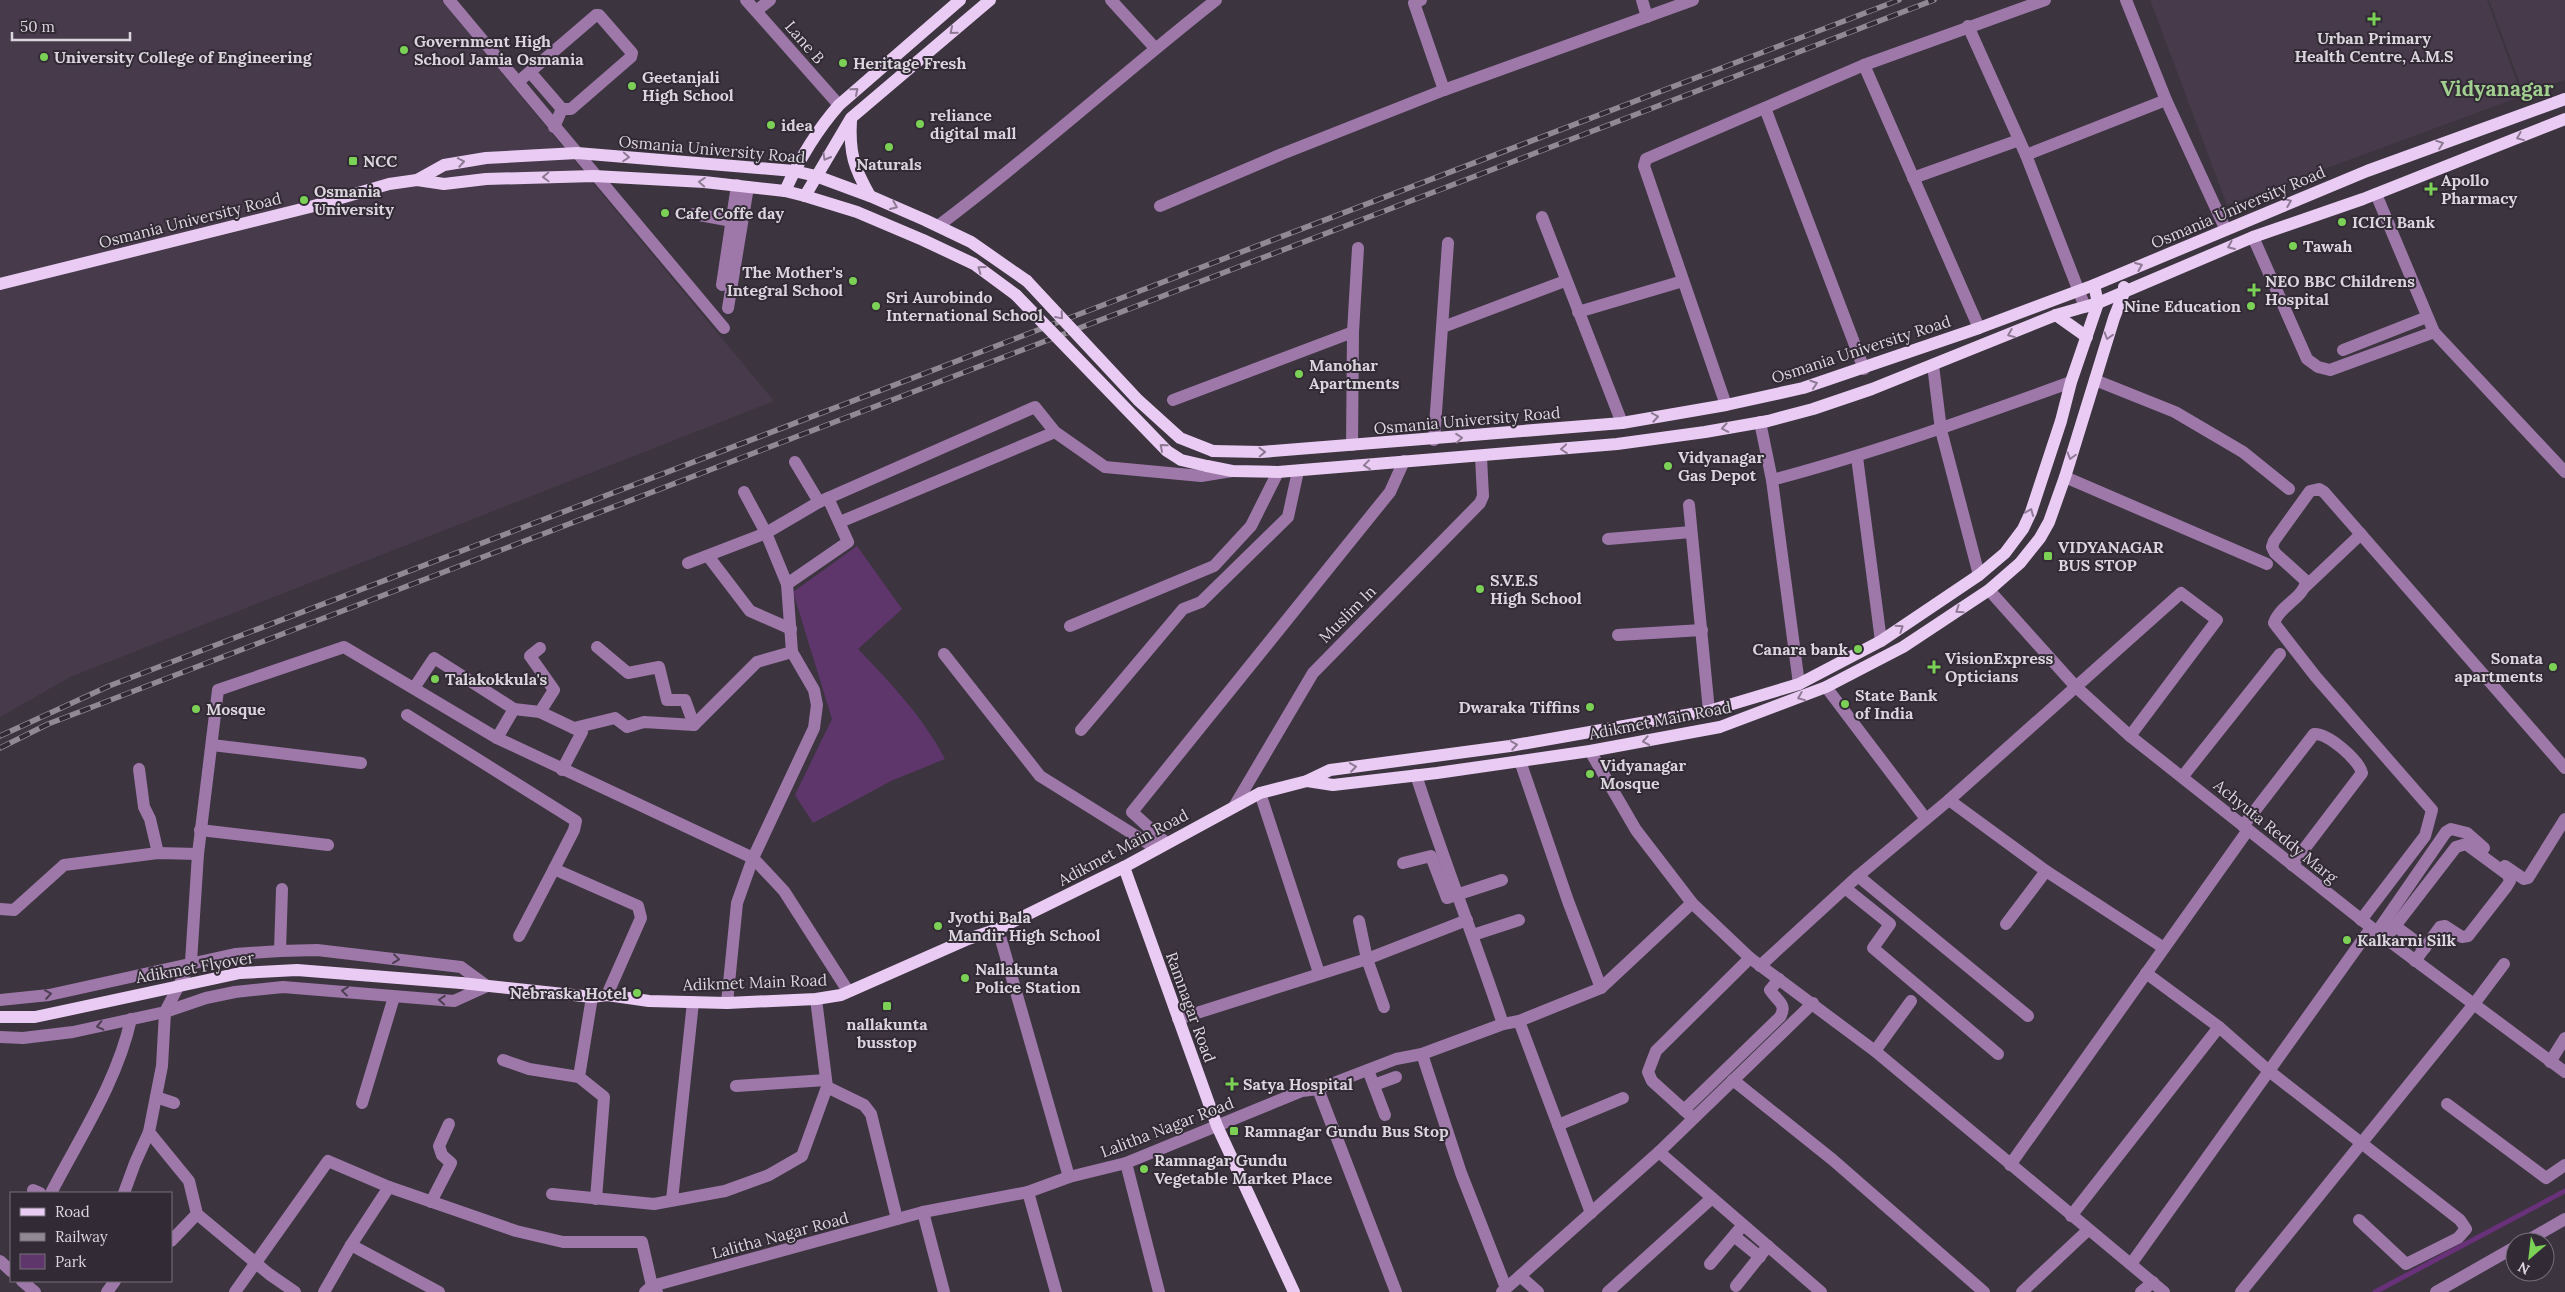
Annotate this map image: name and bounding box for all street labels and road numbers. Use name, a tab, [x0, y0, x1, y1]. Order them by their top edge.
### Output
street label: Lane B	[781, 16, 829, 68]
street label: Osmania University Road	[618, 131, 807, 167]
street label: Osmania University Road	[2148, 161, 2329, 253]
street label: Osmania University Road	[97, 188, 284, 252]
street label: Osmania University Road	[1769, 310, 1954, 387]
street label: Osmania University Road	[1373, 402, 1562, 438]
street label: Muslim ln	[1314, 581, 1380, 647]
street label: Adikmet Main Road	[1586, 696, 1733, 744]
street label: Achyuta Reddy Marg	[2209, 774, 2343, 888]
street label: Adikmet Main Road	[1054, 804, 1192, 890]
street label: Adikmet Flyover	[133, 947, 256, 987]
street label: Ramnagar Road	[1162, 949, 1220, 1065]
street label: Adikmet Main Road	[681, 969, 828, 995]
street label: Lalitha Nagar Road	[1098, 1092, 1237, 1162]
street label: Lalitha Nagar Road	[709, 1207, 851, 1263]

